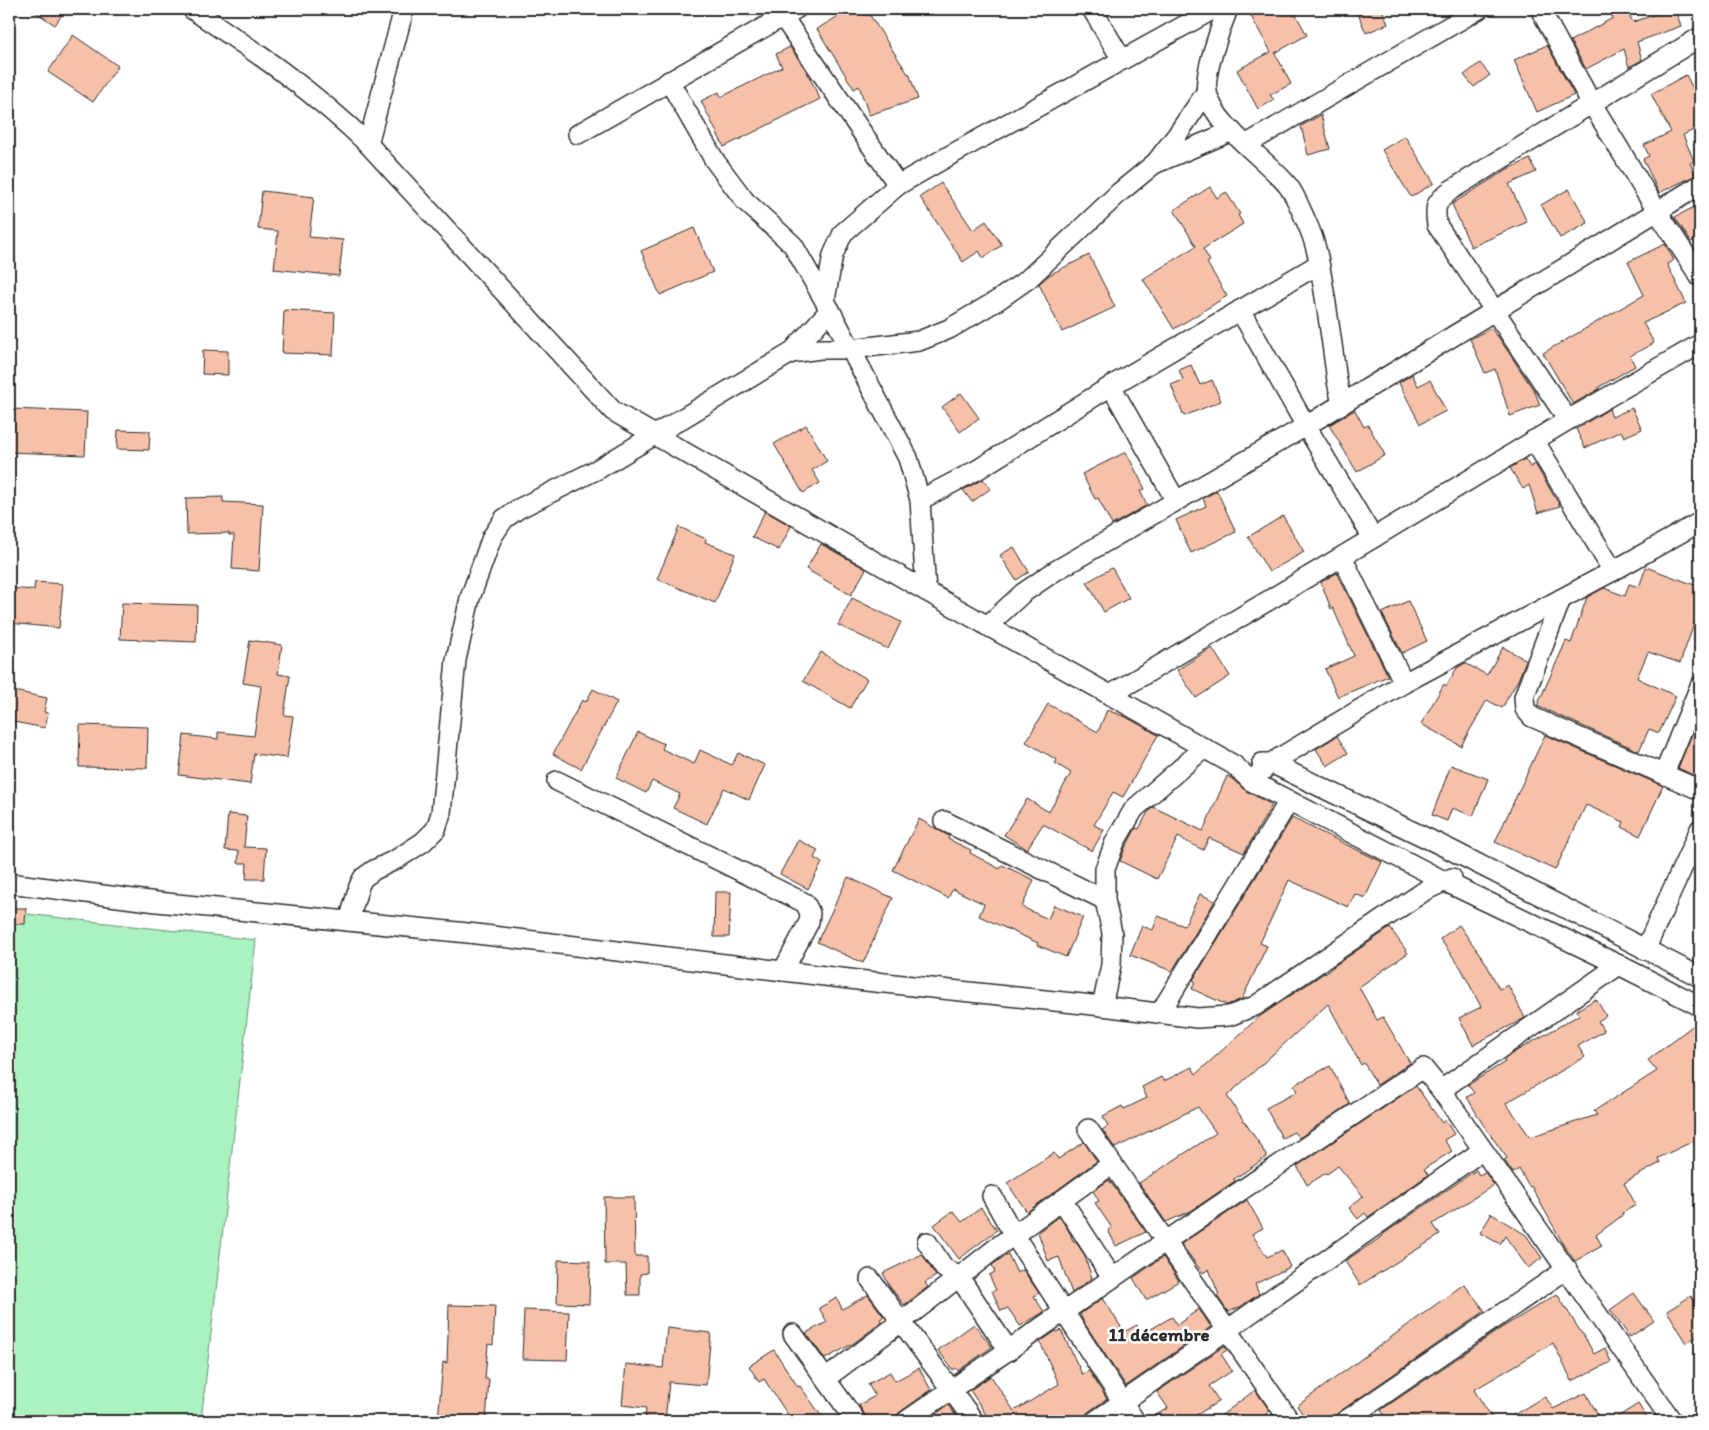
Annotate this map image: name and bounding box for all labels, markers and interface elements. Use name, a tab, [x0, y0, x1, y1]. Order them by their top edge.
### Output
district label: 11 décembre	[1108, 1323, 1210, 1346]

